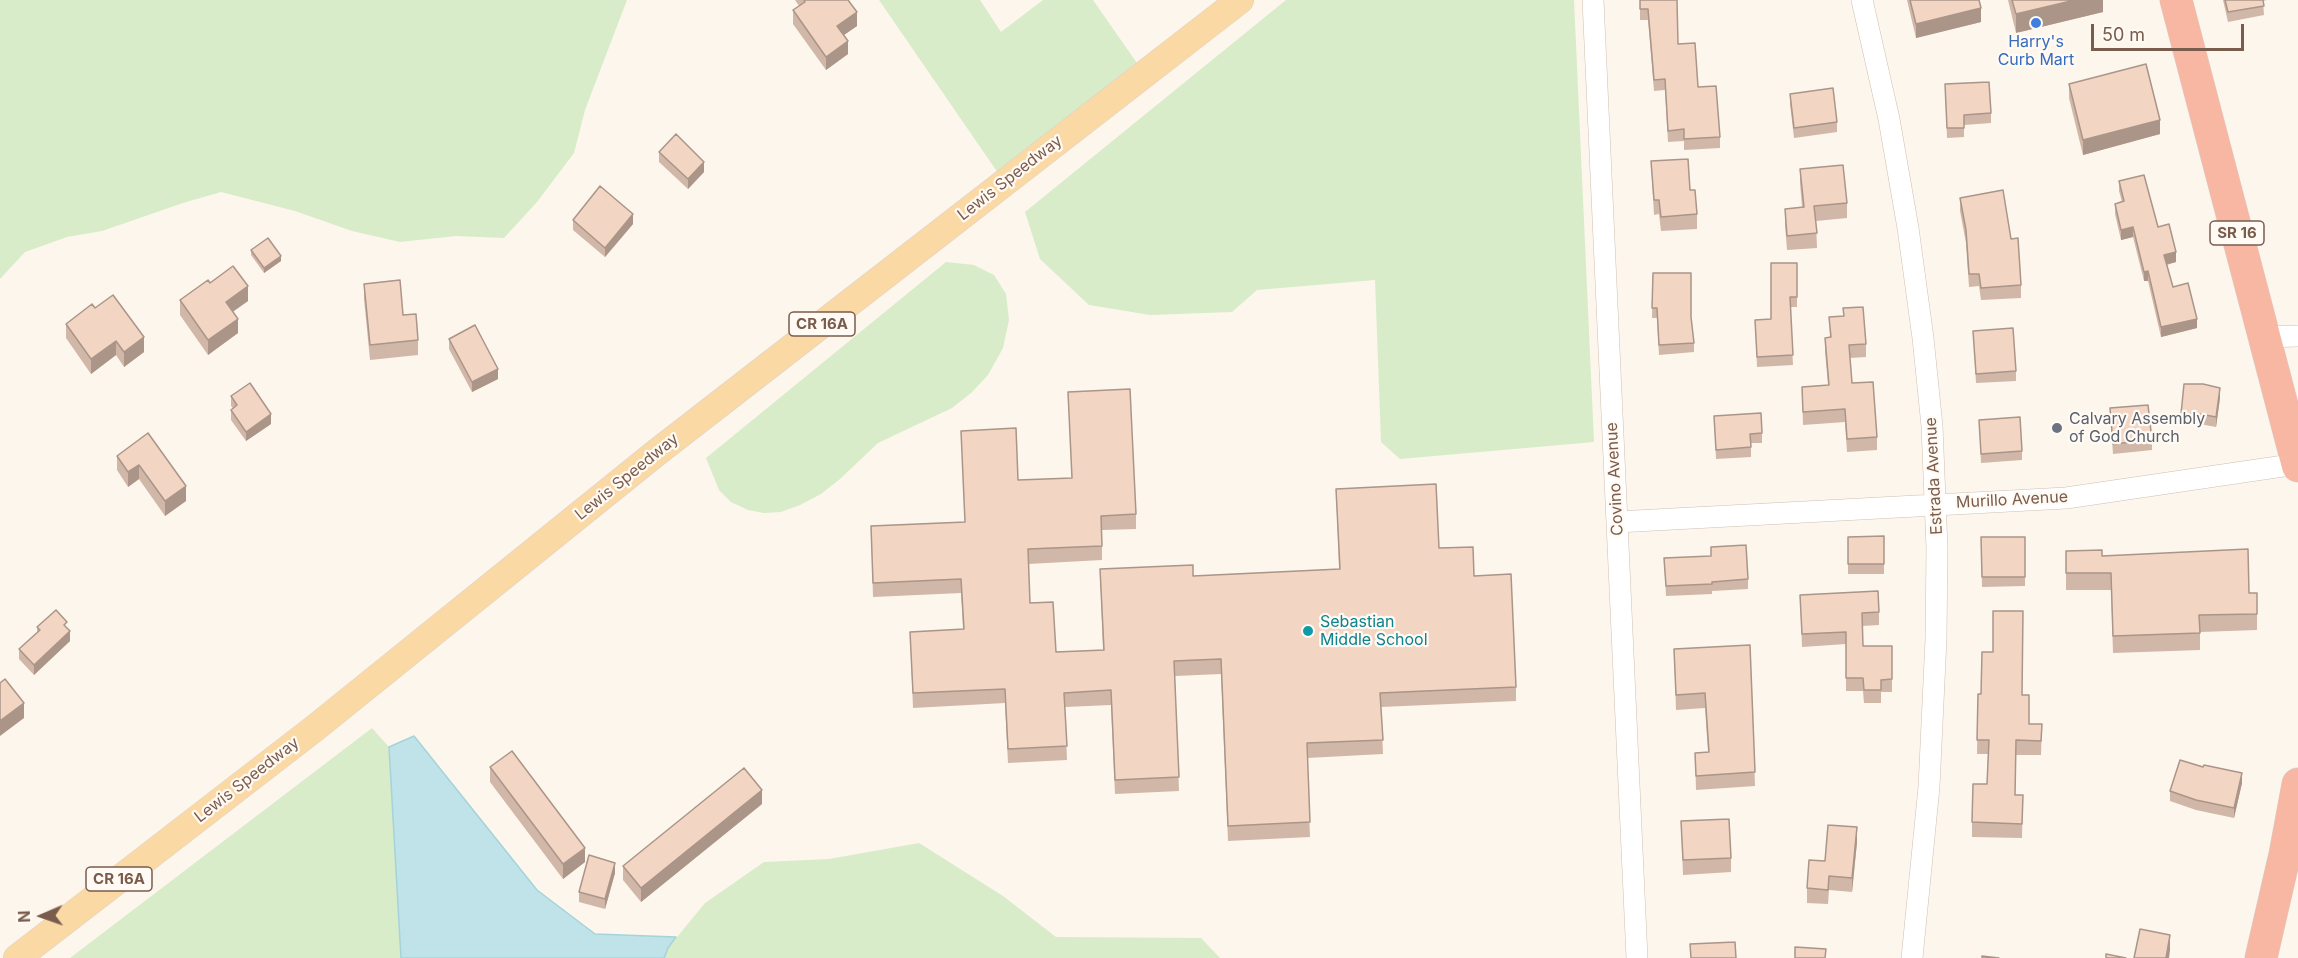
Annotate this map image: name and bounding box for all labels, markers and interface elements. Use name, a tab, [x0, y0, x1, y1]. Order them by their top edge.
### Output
scale bar	[2094, 12, 2247, 50]
marker: Harry's Curb Mart	[2029, 16, 2043, 30]
text: 50 m	[2102, 24, 2145, 45]
place label: Harry's Curb Mart	[1998, 32, 2074, 70]
street label: Lewis Speedway	[954, 131, 1066, 225]
road number: SR 16	[2210, 221, 2264, 245]
road number: CR 16A	[789, 312, 855, 336]
place label: Calvary Assembly of God Church	[2069, 409, 2205, 447]
street label: Estrada Avenue	[1921, 417, 1947, 535]
marker: Calvary Assembly of God Church	[2050, 421, 2064, 435]
street label: Covino Avenue	[1602, 422, 1628, 536]
street label: Lewis Speedway	[571, 429, 683, 525]
street label: Murillo Avenue	[1956, 487, 2068, 513]
place label: Sebastian Middle School	[1320, 612, 1428, 650]
marker: Sebastian Middle School	[1301, 624, 1315, 638]
street label: Lewis Speedway	[191, 733, 303, 827]
road number: CR 16A	[86, 867, 152, 891]
north arrow	[12, 886, 72, 946]
text: N	[14, 910, 34, 923]

